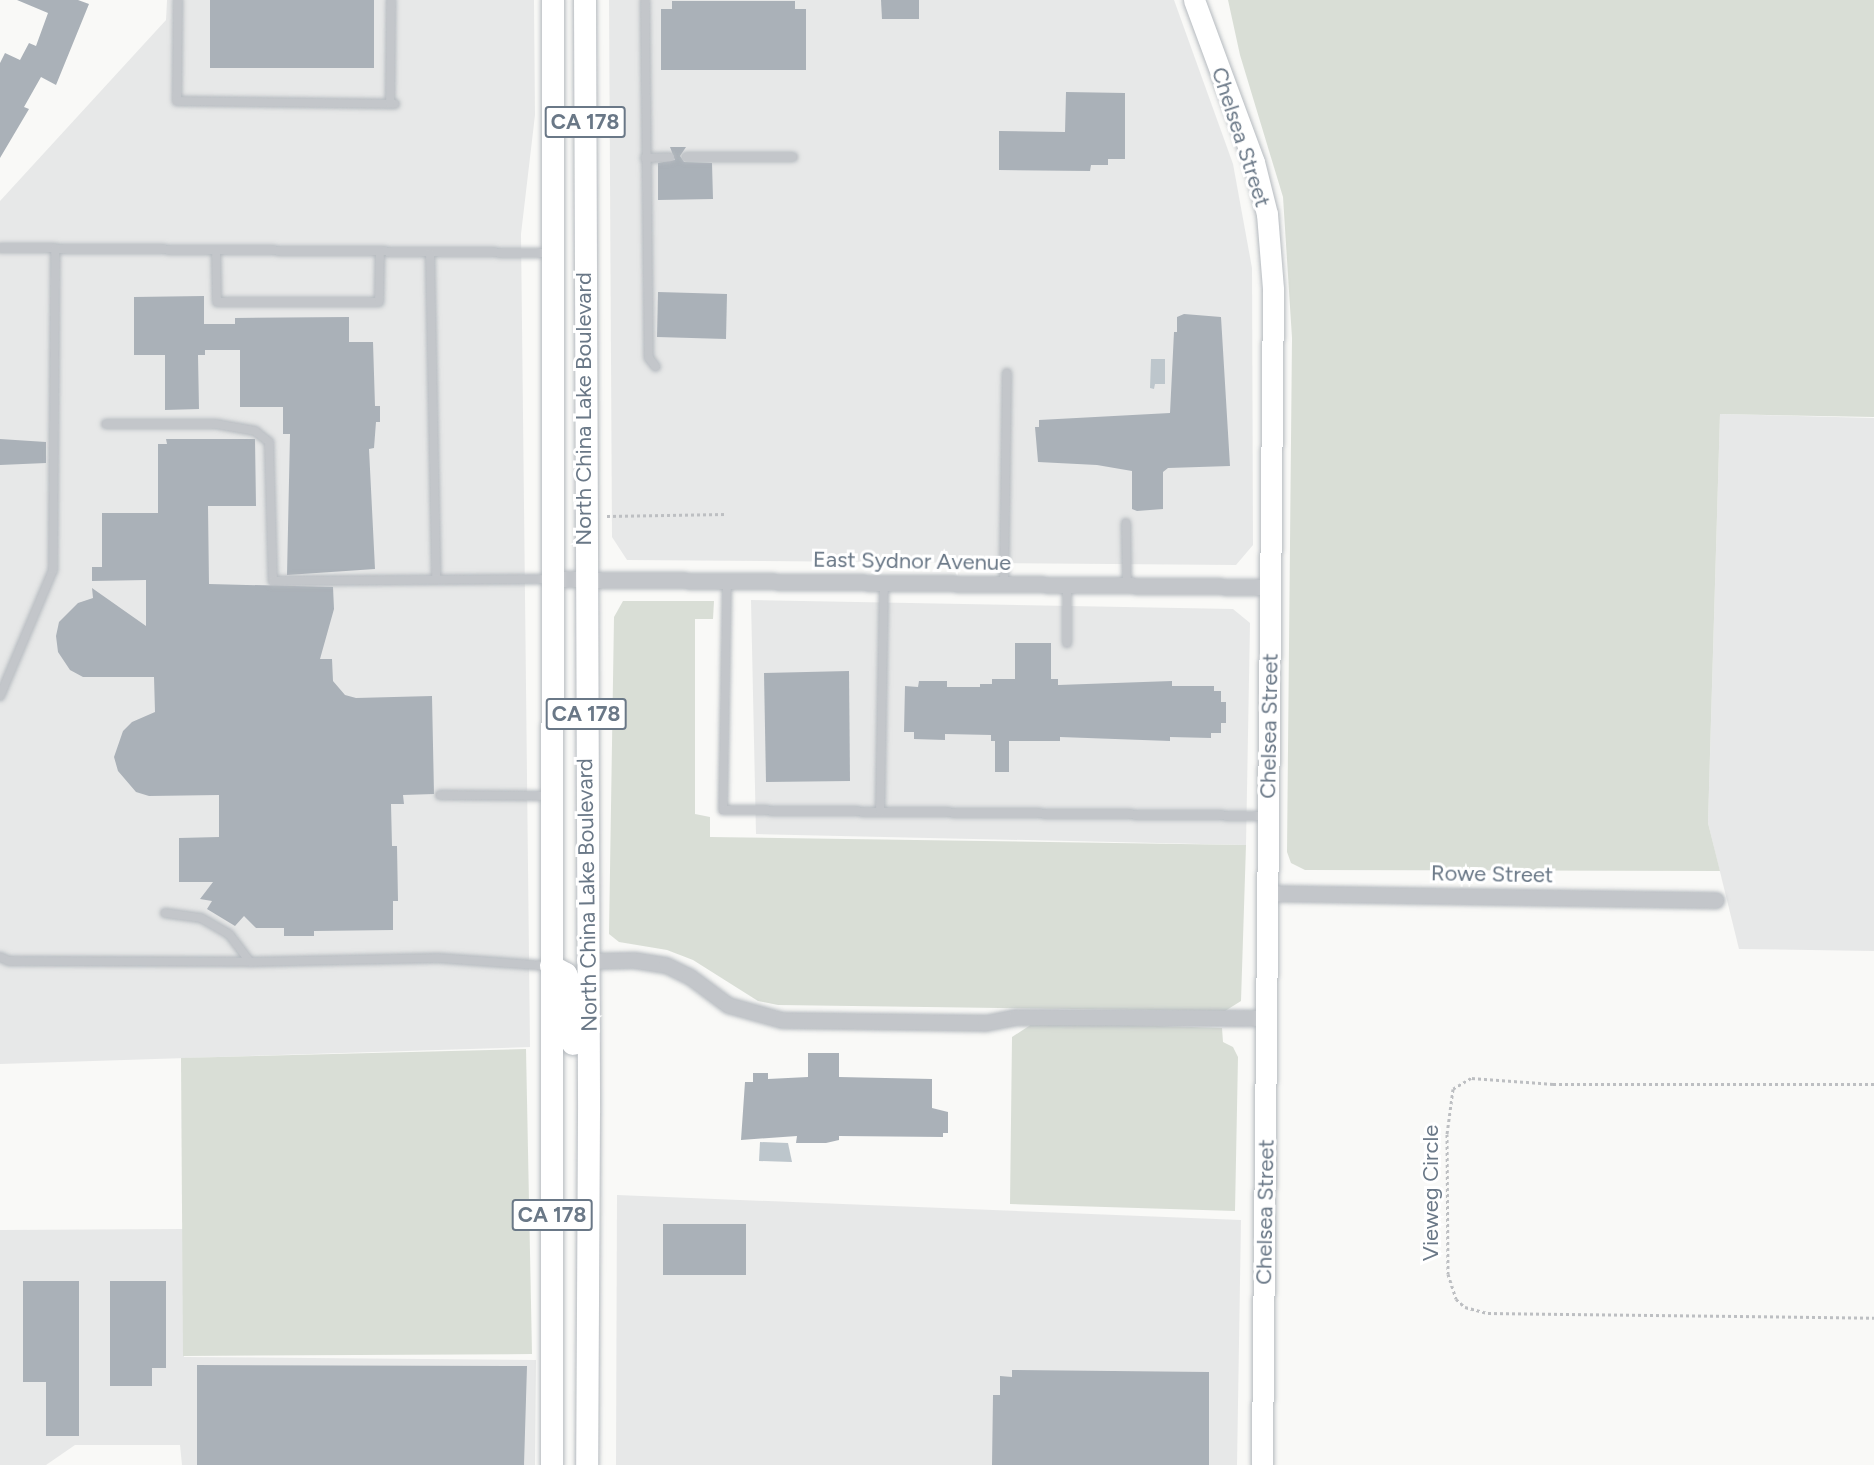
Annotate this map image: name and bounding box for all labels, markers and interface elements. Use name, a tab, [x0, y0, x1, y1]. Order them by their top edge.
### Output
street label: Chelsea Street	[1206, 64, 1276, 210]
road number: CA 178	[544, 104, 626, 140]
street label: North China Lake Boulevard	[571, 272, 597, 546]
street label: East Sydnor Avenue	[813, 546, 1011, 576]
street label: Chelsea Street	[1255, 653, 1283, 799]
road number: CA 178	[546, 696, 626, 732]
street label: North China Lake Boulevard	[571, 758, 603, 1032]
street label: Rowe Street	[1431, 860, 1553, 888]
street label: Vieweg Circle	[1418, 1125, 1444, 1261]
street label: Chelsea Street	[1251, 1139, 1279, 1285]
road number: CA 178	[512, 1197, 592, 1233]

